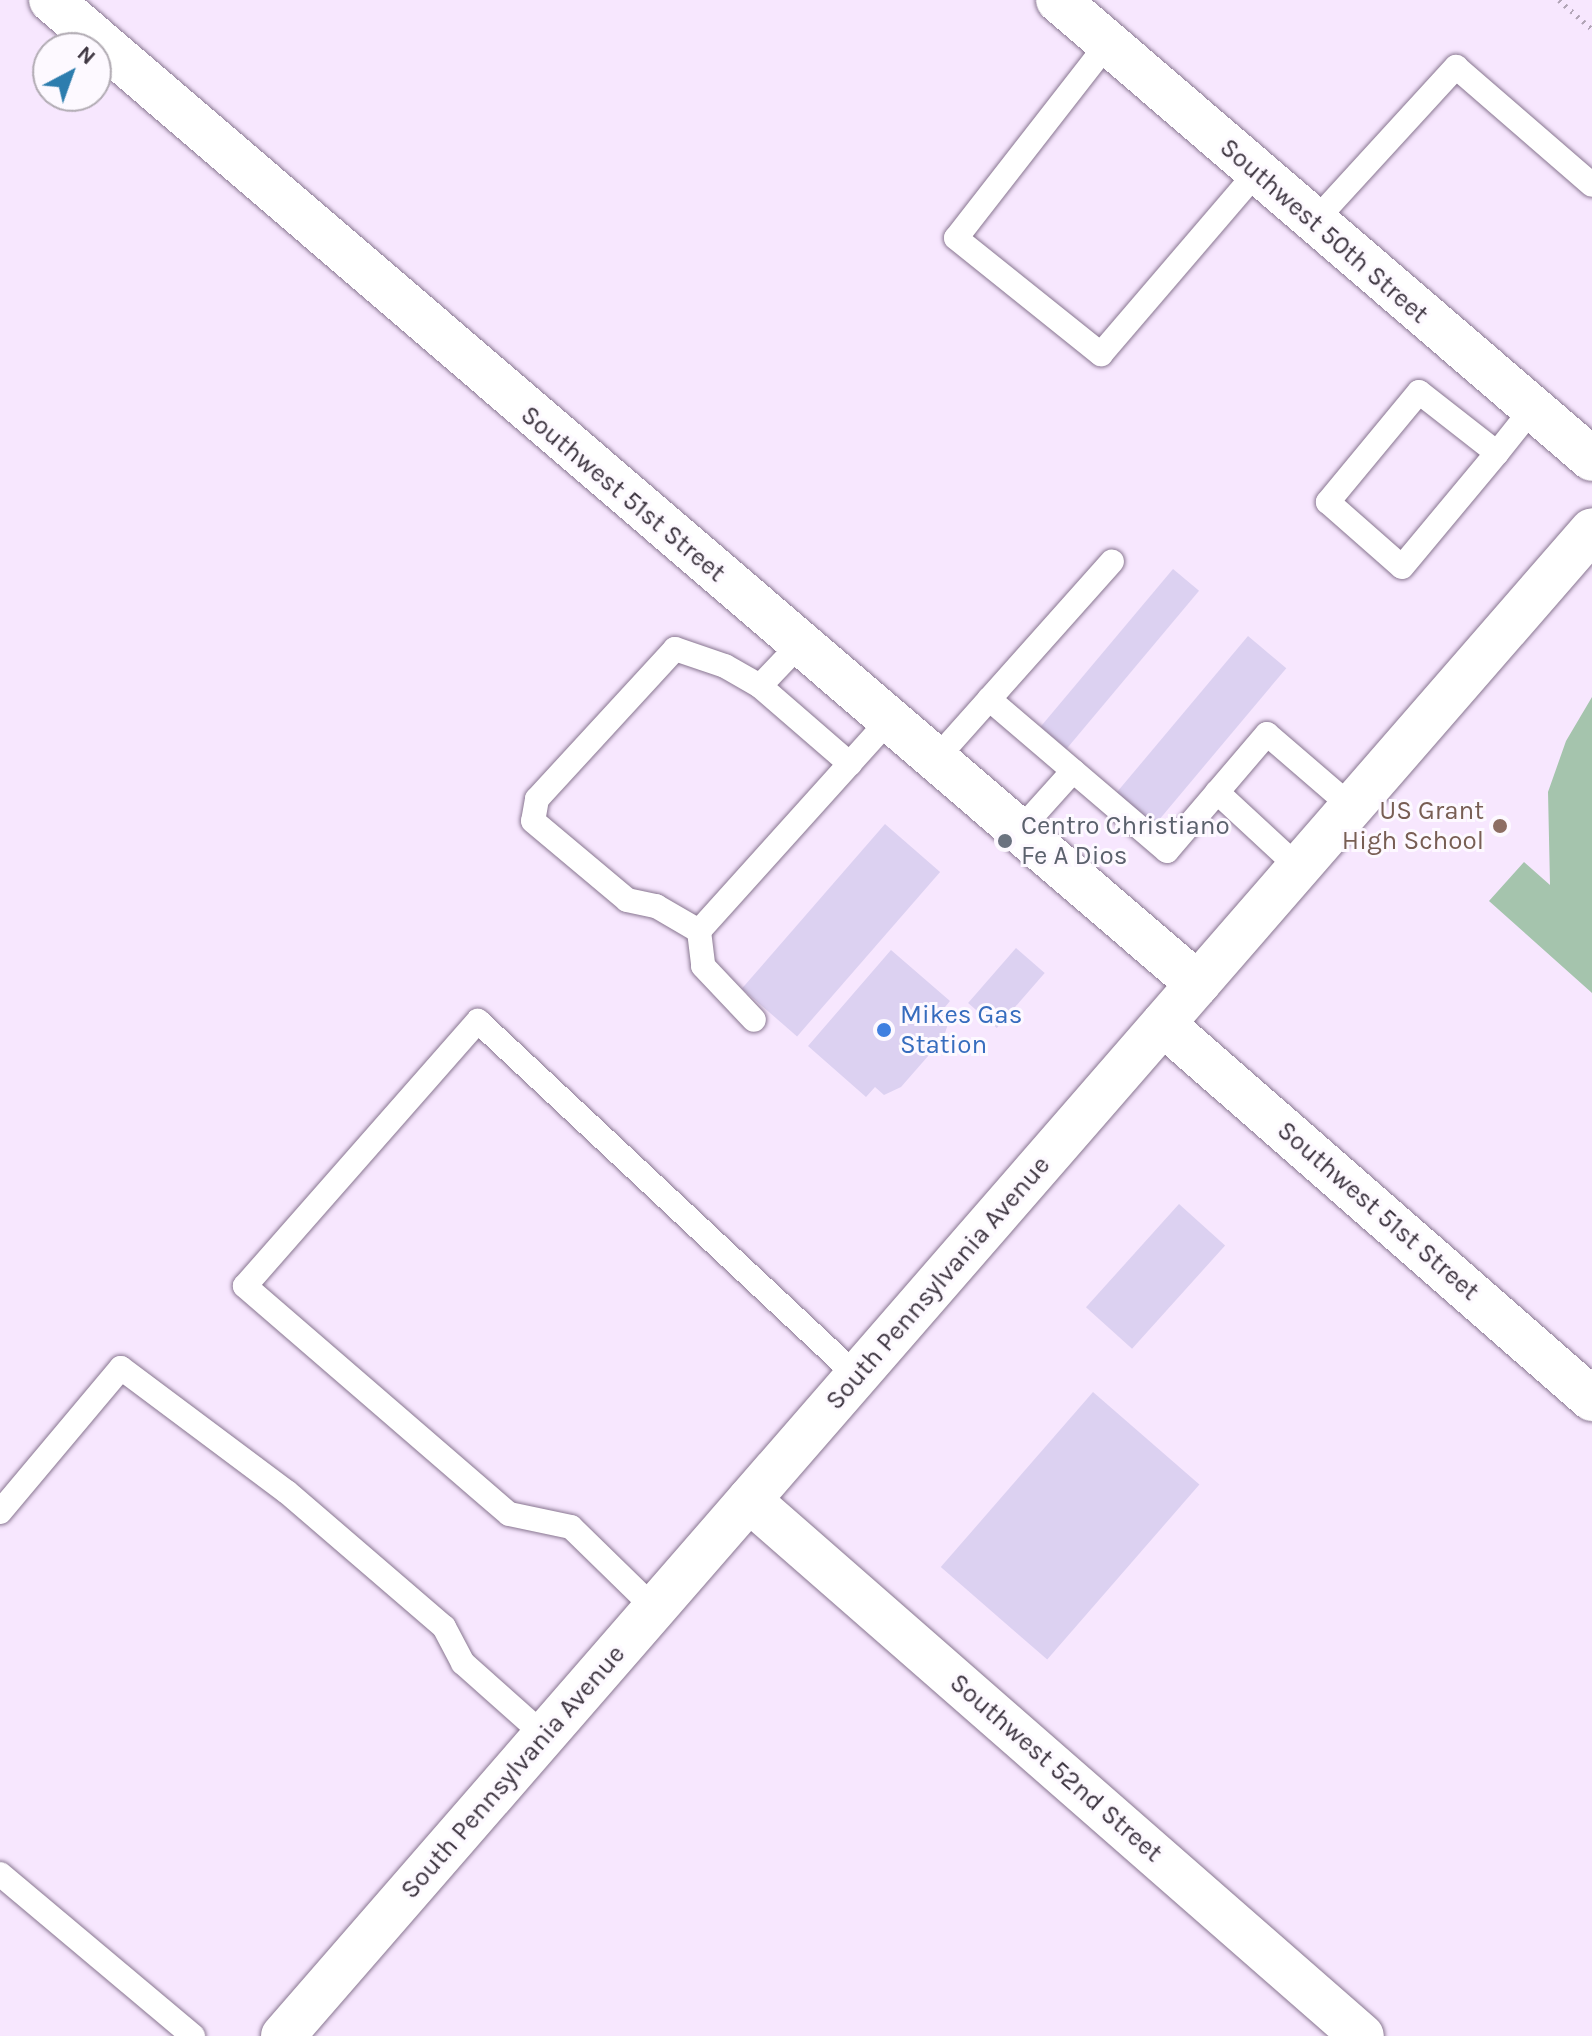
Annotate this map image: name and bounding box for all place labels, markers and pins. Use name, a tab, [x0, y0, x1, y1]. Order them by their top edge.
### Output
place label: US Grant High School	[1342, 795, 1484, 856]
place label: Centro Christiano Fe A Dios	[1021, 810, 1230, 872]
marker: US Grant High School	[1491, 817, 1509, 835]
marker: Centro Christiano Fe A Dios	[996, 832, 1014, 850]
place label: Mikes Gas Station	[900, 999, 1022, 1060]
marker: Mikes Gas Station	[875, 1021, 893, 1039]

